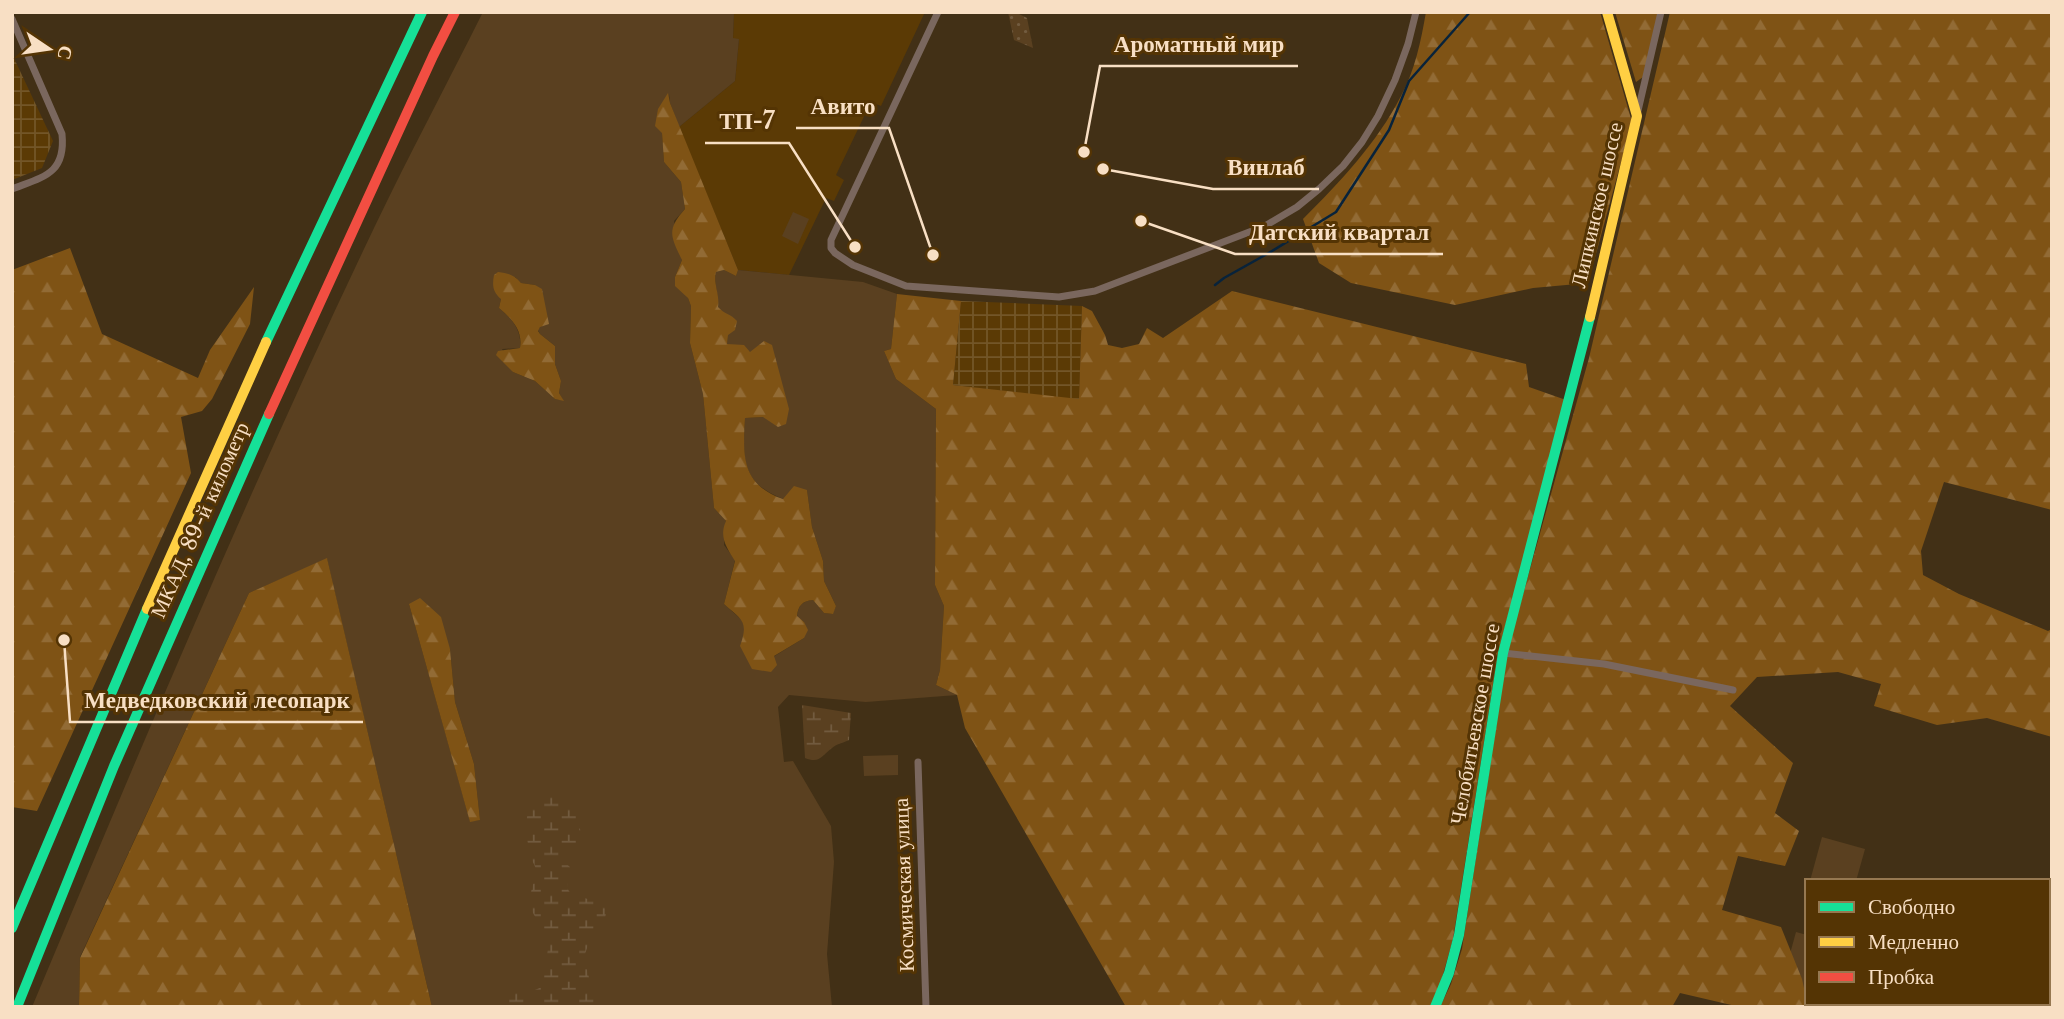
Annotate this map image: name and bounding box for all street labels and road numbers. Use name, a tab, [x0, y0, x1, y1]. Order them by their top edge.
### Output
street label: Липкинское шоссе	[1565, 120, 1629, 290]
street label: МКАД, 89-й километр	[145, 418, 255, 622]
street label: Челобитьевское шоссе	[1445, 621, 1505, 827]
street label: Космическая улица	[888, 797, 920, 973]

